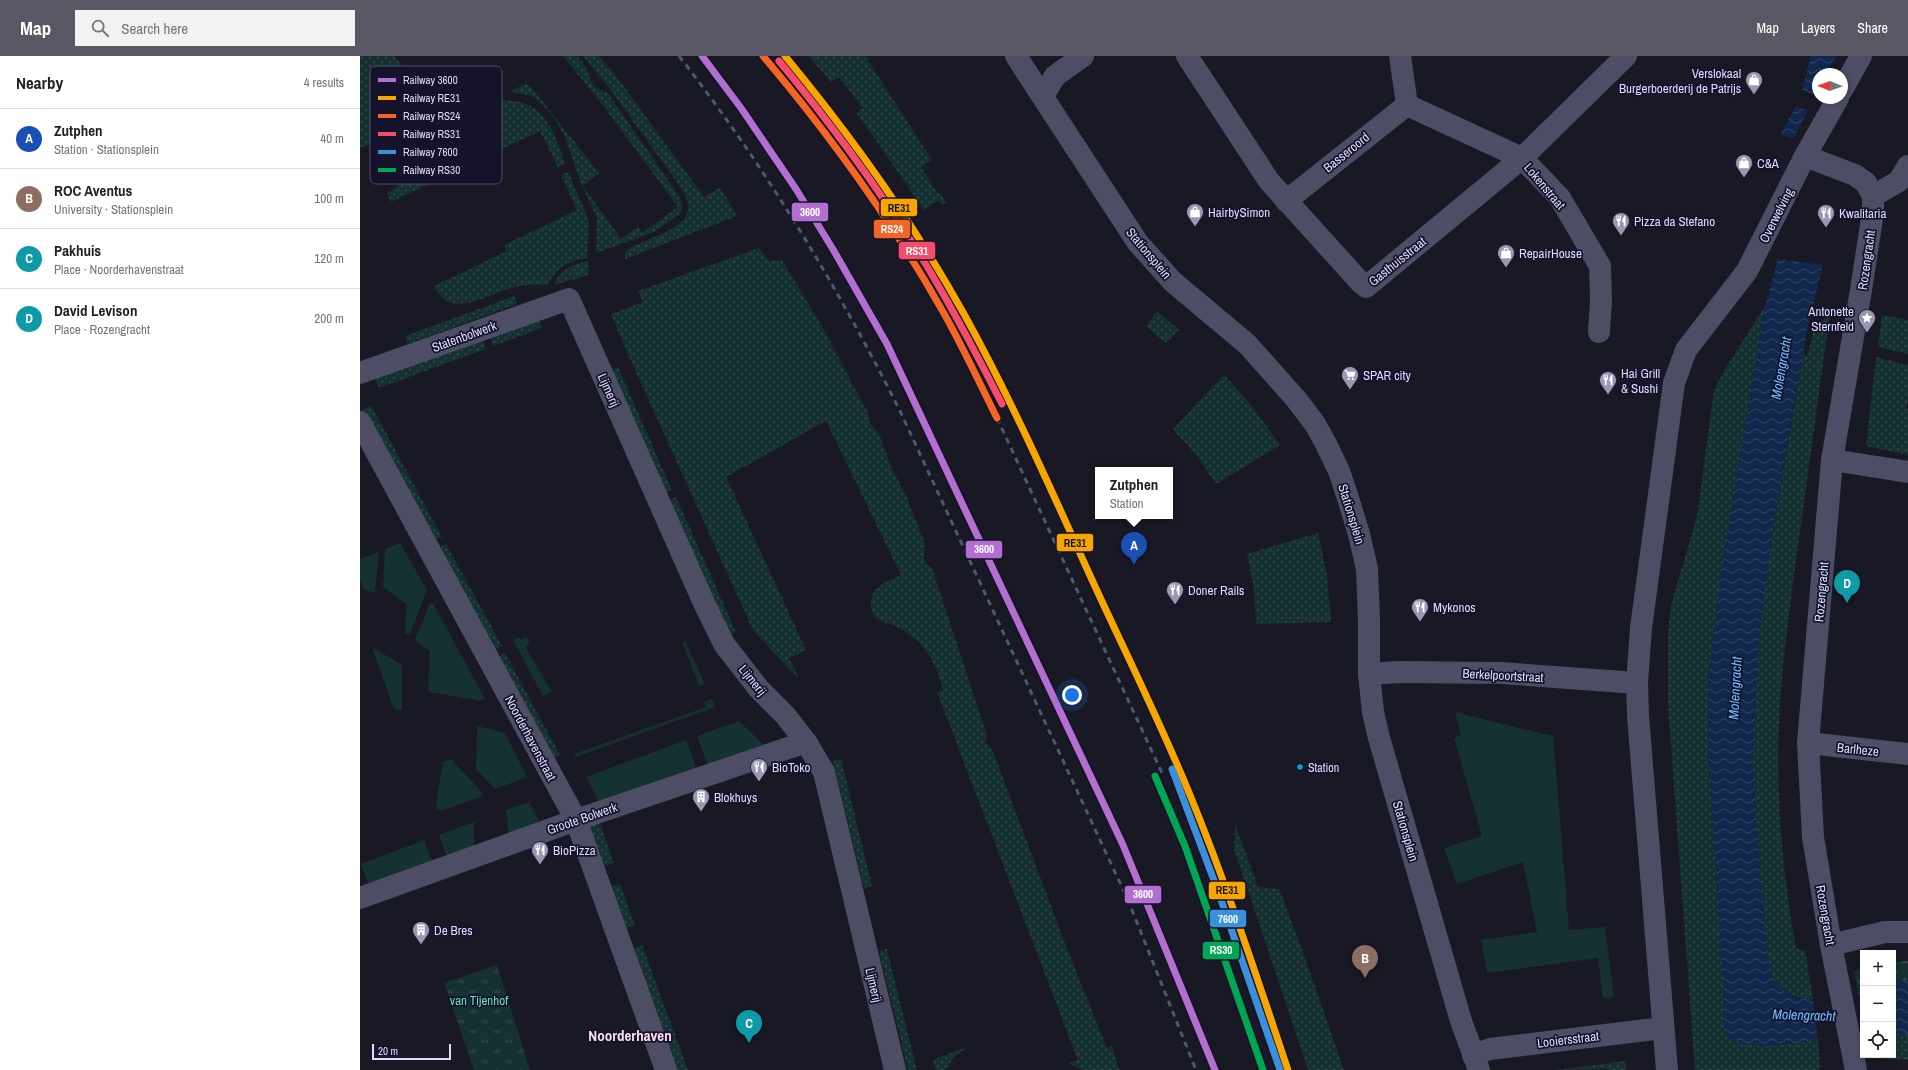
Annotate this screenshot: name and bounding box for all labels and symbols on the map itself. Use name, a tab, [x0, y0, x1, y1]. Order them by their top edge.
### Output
place label: Verslokaal Burgerboerderij de Patrijs	[1619, 65, 1741, 97]
legend	[370, 66, 502, 184]
north arrow	[1812, 68, 1848, 104]
shop icon: Verslokaal Burgerboerderij de Patrijs	[1744, 70, 1764, 95]
text: Railway 3600	[403, 73, 458, 87]
text: Railway RE31	[403, 91, 460, 105]
text: Railway RS24	[403, 109, 460, 123]
text: Railway RS31	[403, 127, 460, 141]
street label: Basseroord	[1320, 129, 1373, 176]
text: Railway 7600	[403, 145, 458, 159]
shop icon: C&A	[1734, 153, 1754, 178]
place label: C&A	[1757, 155, 1780, 172]
street label: Lokenstraat	[1520, 160, 1569, 213]
text: Railway RS30	[403, 163, 460, 177]
street label: Overwelving	[1755, 185, 1797, 245]
line badge: RE31	[880, 198, 918, 217]
text: RE31	[888, 201, 910, 215]
line badge: 3600	[791, 202, 829, 222]
shop icon: HairbySimon	[1185, 202, 1205, 227]
restaurant icon: Kwalitaria	[1816, 203, 1836, 228]
place label: HairbySimon	[1208, 204, 1270, 221]
text: 3600	[800, 205, 820, 219]
place label: Kwalitaria	[1839, 205, 1886, 222]
restaurant icon: Pizza da Stefano	[1611, 211, 1631, 236]
place label: Pizza da Stefano	[1634, 213, 1715, 230]
line badge: RS24	[873, 219, 911, 239]
text: RS24	[881, 222, 903, 236]
street label: Stationsplein	[1122, 224, 1175, 283]
street label: Rozengracht	[1854, 229, 1879, 291]
street label: Gasthuisstraat	[1365, 233, 1430, 290]
line badge: RS31	[898, 241, 936, 260]
shop icon: RepairHouse	[1496, 243, 1516, 268]
text: RS31	[906, 244, 928, 258]
place label: RepairHouse	[1519, 245, 1582, 262]
place label: Antonette Sternfeld	[1807, 303, 1854, 335]
place icon: Antonette Sternfeld	[1857, 308, 1877, 333]
street label: Statenbolwerk	[430, 317, 499, 356]
water label: Molengracht	[1767, 335, 1795, 401]
supermarket icon: SPAR city	[1340, 365, 1360, 390]
place label: Hai Grill & Sushi	[1621, 365, 1660, 397]
place label: SPAR city	[1363, 367, 1411, 384]
restaurant icon: Hai Grill & Sushi	[1598, 370, 1618, 395]
street label: Lijmerij	[594, 371, 623, 410]
street label: Stationsplein	[1334, 482, 1369, 546]
pin: A	[1121, 532, 1147, 565]
line badge: RE31	[1056, 533, 1094, 552]
text: RE31	[1064, 536, 1086, 550]
line badge: 3600	[965, 540, 1003, 559]
text: 3600	[974, 542, 994, 556]
street label: Rozengracht	[1810, 561, 1833, 623]
pin: D	[1834, 570, 1860, 603]
restaurant icon: Doner Rails	[1165, 580, 1185, 605]
place label: Doner Rails	[1188, 582, 1244, 599]
restaurant icon: Mykonos	[1410, 597, 1430, 622]
place label: Mykonos	[1433, 599, 1476, 616]
water label: Molengracht	[1724, 655, 1746, 720]
street label: Lijmerij	[735, 661, 770, 699]
street label: Berkelpoortstraat	[1462, 665, 1544, 686]
your location	[1062, 685, 1082, 705]
street label: Noorderhavenstraat	[501, 693, 560, 784]
street label: Barlheze	[1836, 739, 1880, 760]
restaurant icon: BioToko	[749, 757, 769, 782]
place label: BioToko	[772, 759, 811, 776]
place label: Station	[1308, 760, 1339, 776]
marker: Station	[1295, 762, 1305, 772]
building icon: Blokhuys	[691, 787, 711, 812]
place label: Blokhuys	[714, 789, 757, 806]
street label: Groote Bolwerk	[545, 798, 620, 838]
street label: Stationsplein	[1389, 799, 1422, 863]
restaurant icon: BioPizza	[530, 840, 550, 865]
place label: BioPizza	[553, 842, 596, 859]
line badge: RE31	[1208, 881, 1246, 900]
text: RE31	[1216, 883, 1238, 897]
street label: Rozengracht	[1812, 884, 1839, 946]
line badge: 3600	[1124, 885, 1162, 904]
text: 3600	[1133, 887, 1153, 901]
line badge: 7600	[1209, 909, 1247, 928]
text: 7600	[1218, 912, 1238, 926]
building icon: De Bres	[411, 920, 431, 945]
place label: De Bres	[434, 922, 473, 939]
line badge: RS30	[1202, 941, 1240, 960]
text: RS30	[1210, 943, 1232, 957]
pin: B	[1352, 945, 1378, 978]
street label: Lijmerij	[861, 966, 886, 1004]
park label: van Tijenhof	[450, 992, 508, 1009]
water label: Molengracht	[1772, 1005, 1837, 1025]
pin: C	[736, 1010, 762, 1043]
district label: Noorderhaven	[588, 1025, 672, 1046]
street label: Looiersstraat	[1536, 1027, 1600, 1052]
scale bar	[372, 1042, 451, 1061]

